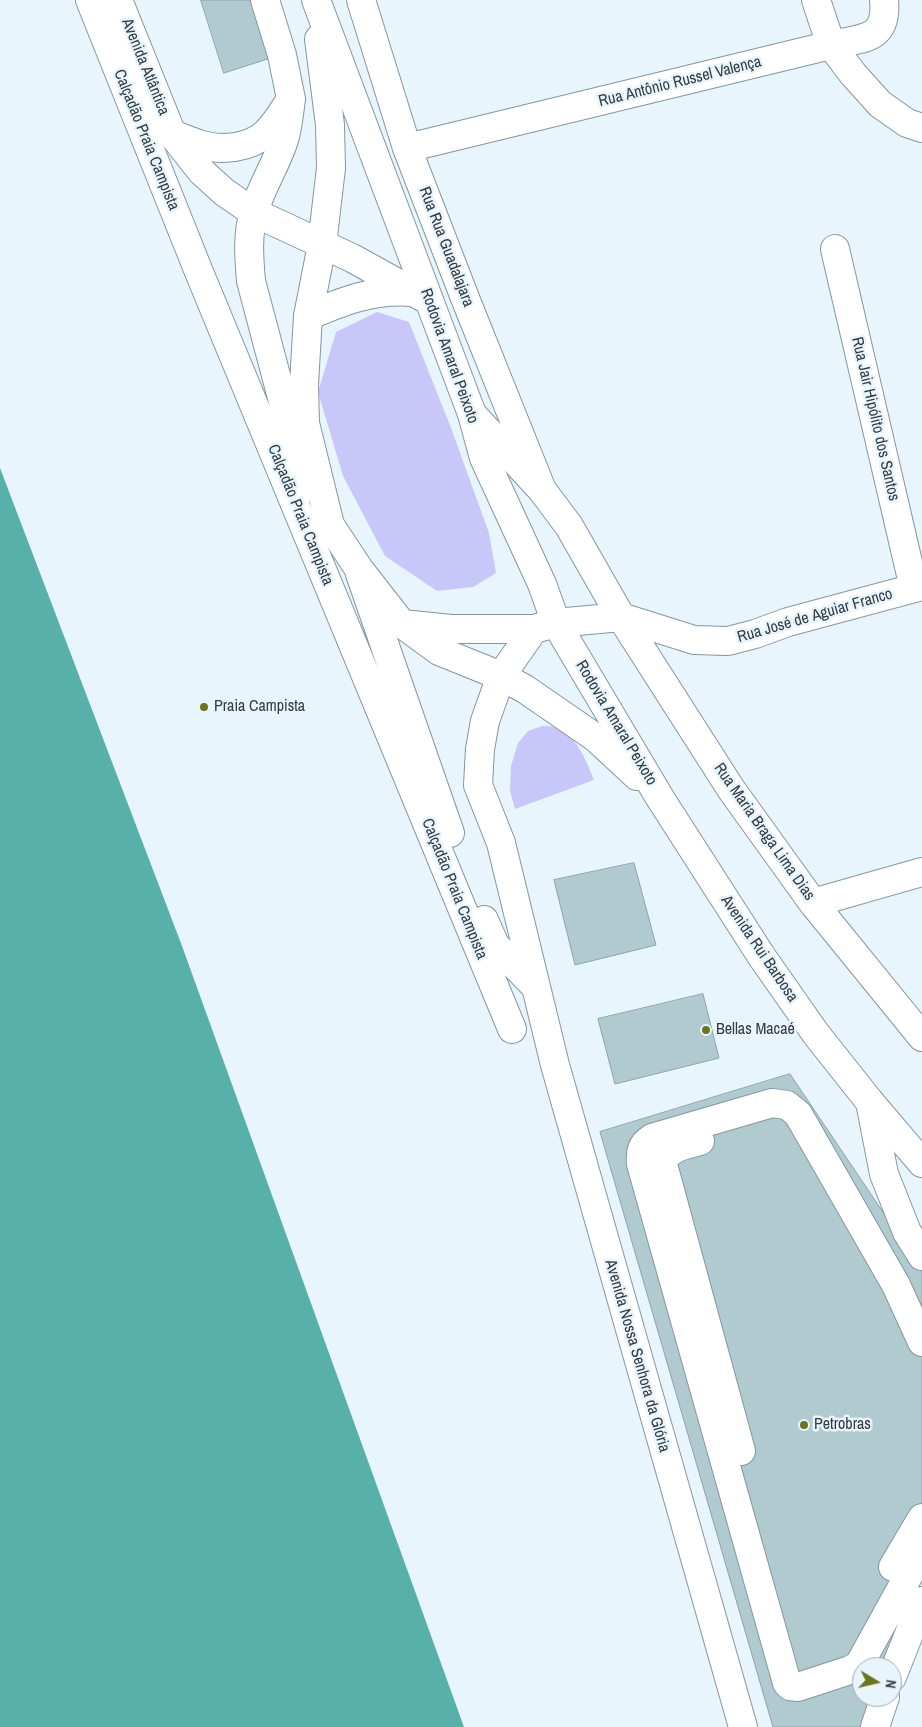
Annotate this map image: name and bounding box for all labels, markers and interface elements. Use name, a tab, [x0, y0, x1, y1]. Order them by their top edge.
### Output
street label: Avenida Atlântica	[117, 16, 173, 118]
street label: Rua Antônio Russel Valença	[597, 53, 763, 111]
street label: Calçadão Praia Campista	[109, 67, 183, 213]
street label: Rua Rua Guadalajara	[414, 184, 478, 310]
street label: Rodovia Amaral Peixoto	[416, 286, 482, 426]
street label: Rua Jair Hipólito dos Santos	[847, 335, 903, 503]
street label: Calçadão Praia Campista	[263, 442, 337, 588]
street label: Rua José de Aguiar Franco	[735, 585, 895, 647]
street label: Rodovia Amaral Peixoto	[571, 657, 661, 789]
place label: Praia Campista	[214, 697, 305, 717]
marker: Praia Campista	[198, 701, 210, 713]
street label: Rua Maria Braga Lima Dias	[709, 760, 819, 904]
street label: Calçadão Praia Campista	[417, 816, 491, 962]
street label: Avenida Rui Barbosa	[716, 892, 802, 1006]
place label: Bellas Macaé	[716, 1020, 795, 1040]
marker: Bellas Macaé	[700, 1024, 712, 1036]
street label: Avenida Nossa Senhora da Glória	[600, 1257, 674, 1455]
place label: Petrobras	[814, 1415, 871, 1435]
marker: Petrobras	[798, 1419, 810, 1431]
north arrow	[852, 1657, 902, 1707]
text: N	[881, 1679, 900, 1690]

